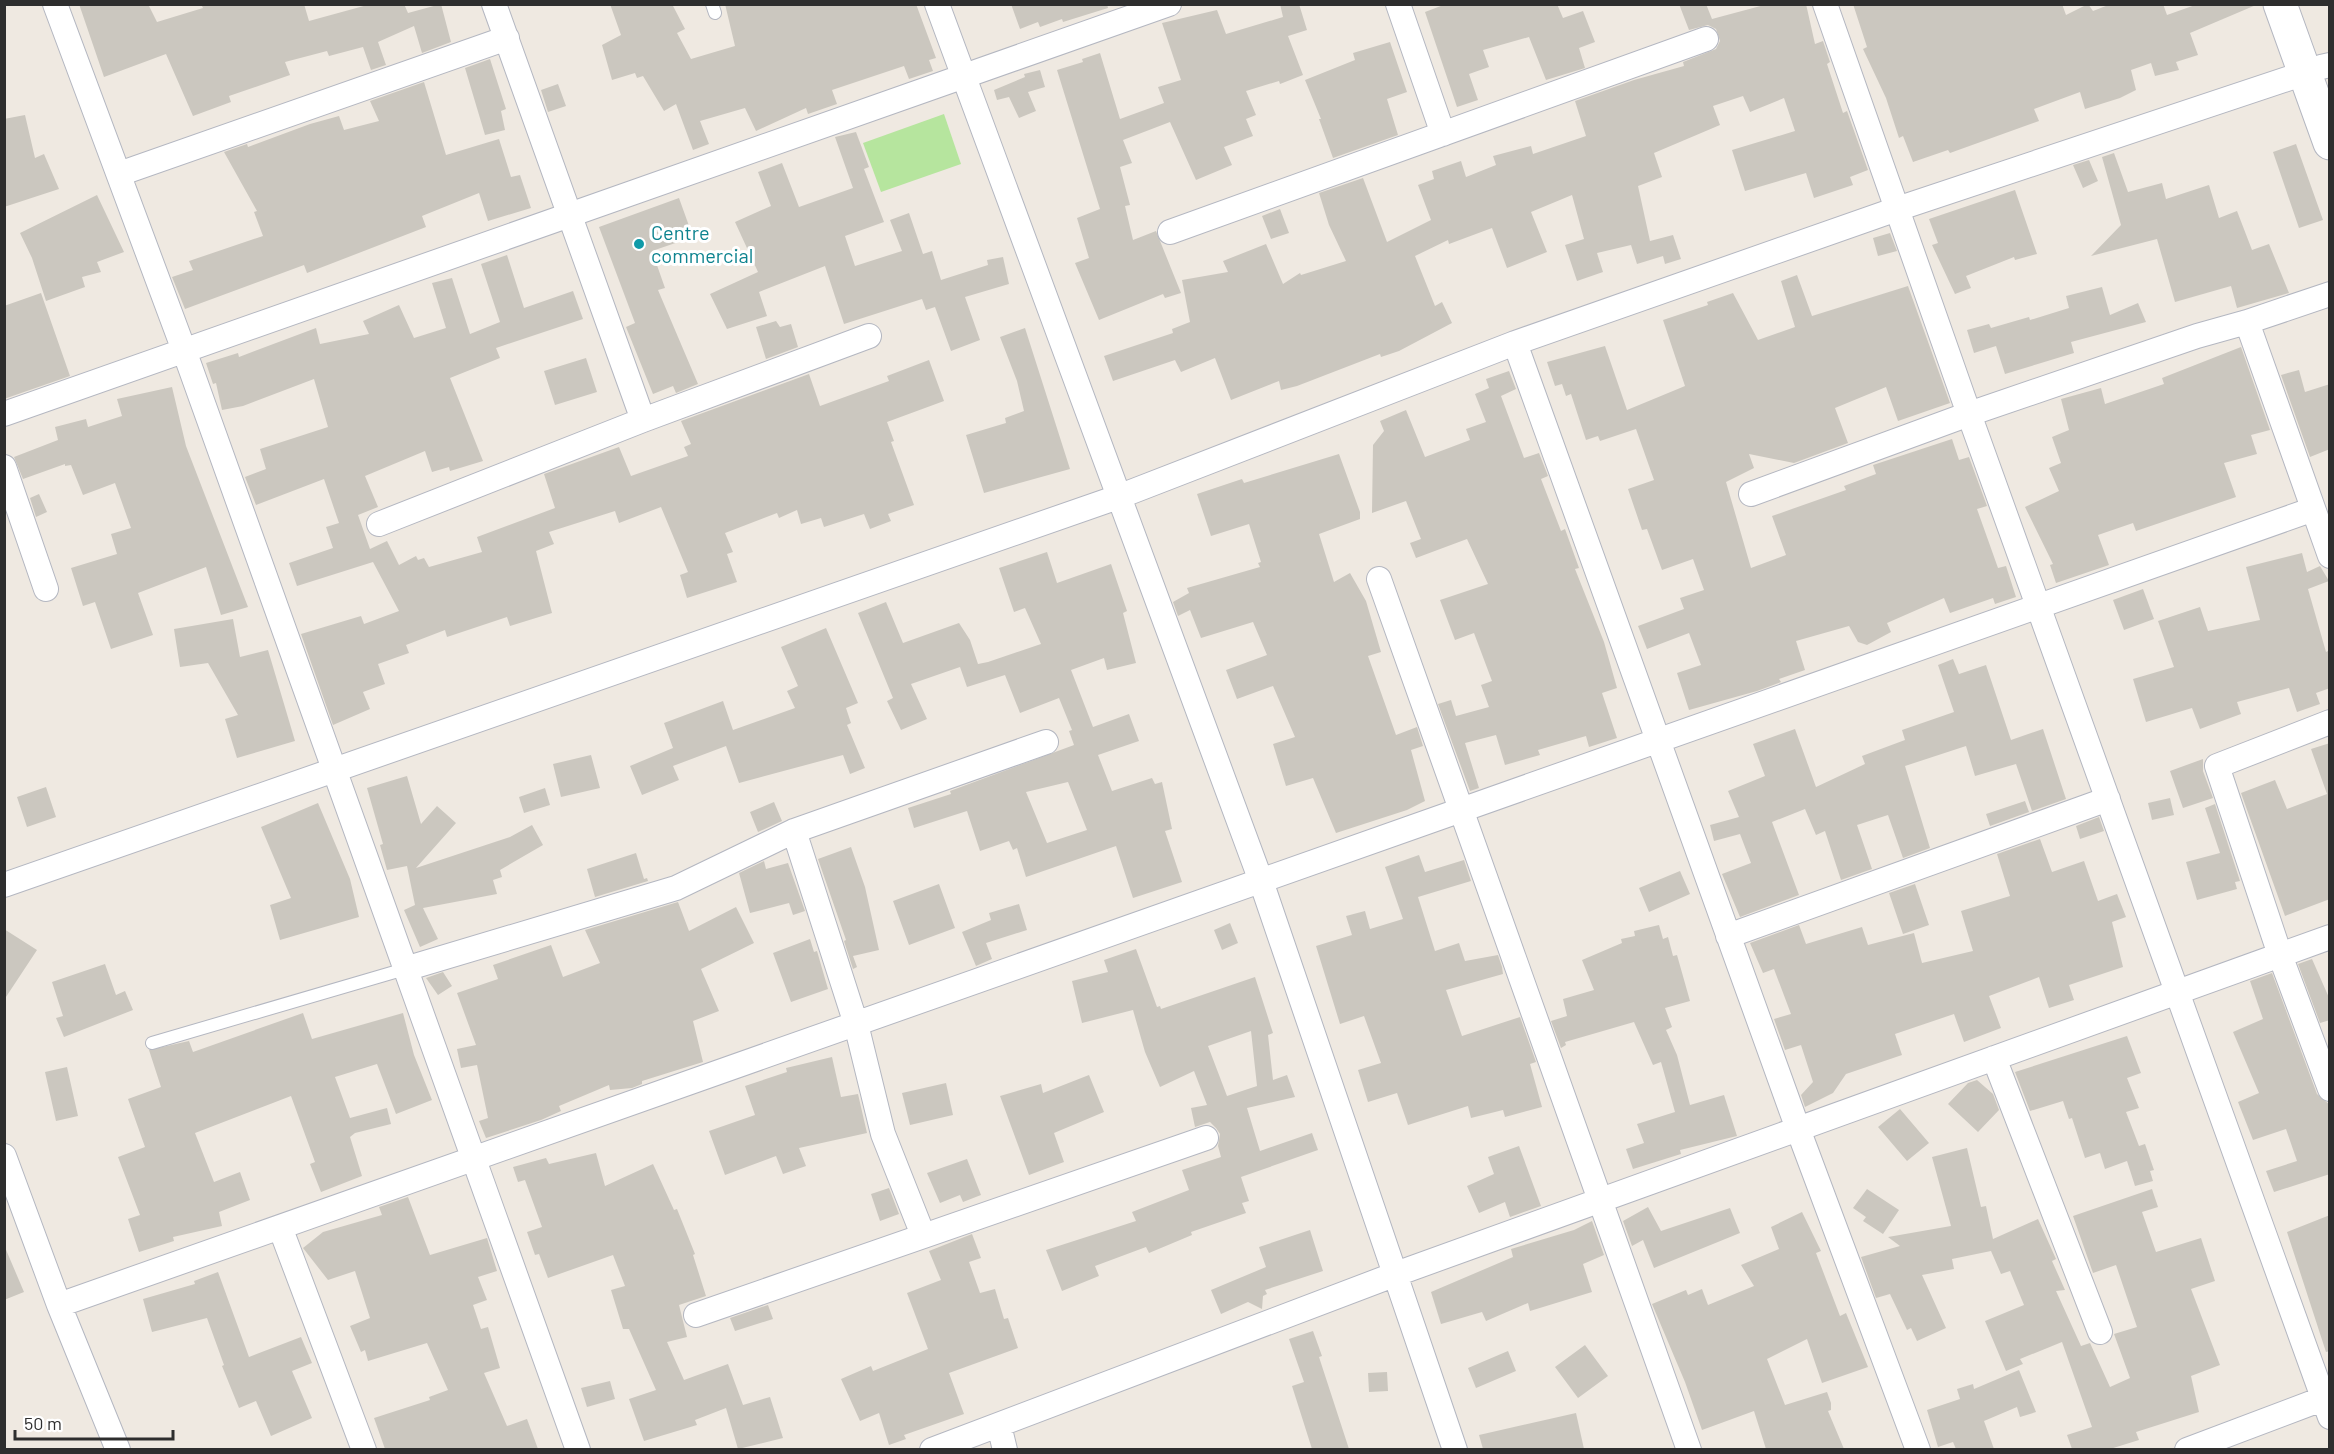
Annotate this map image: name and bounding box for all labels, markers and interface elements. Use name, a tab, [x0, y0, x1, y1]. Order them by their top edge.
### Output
place label: Centre commercial	[651, 220, 753, 267]
marker: Centre commercial	[632, 237, 646, 251]
scale bar	[15, 1403, 172, 1441]
text: 50 m	[24, 1412, 62, 1434]

